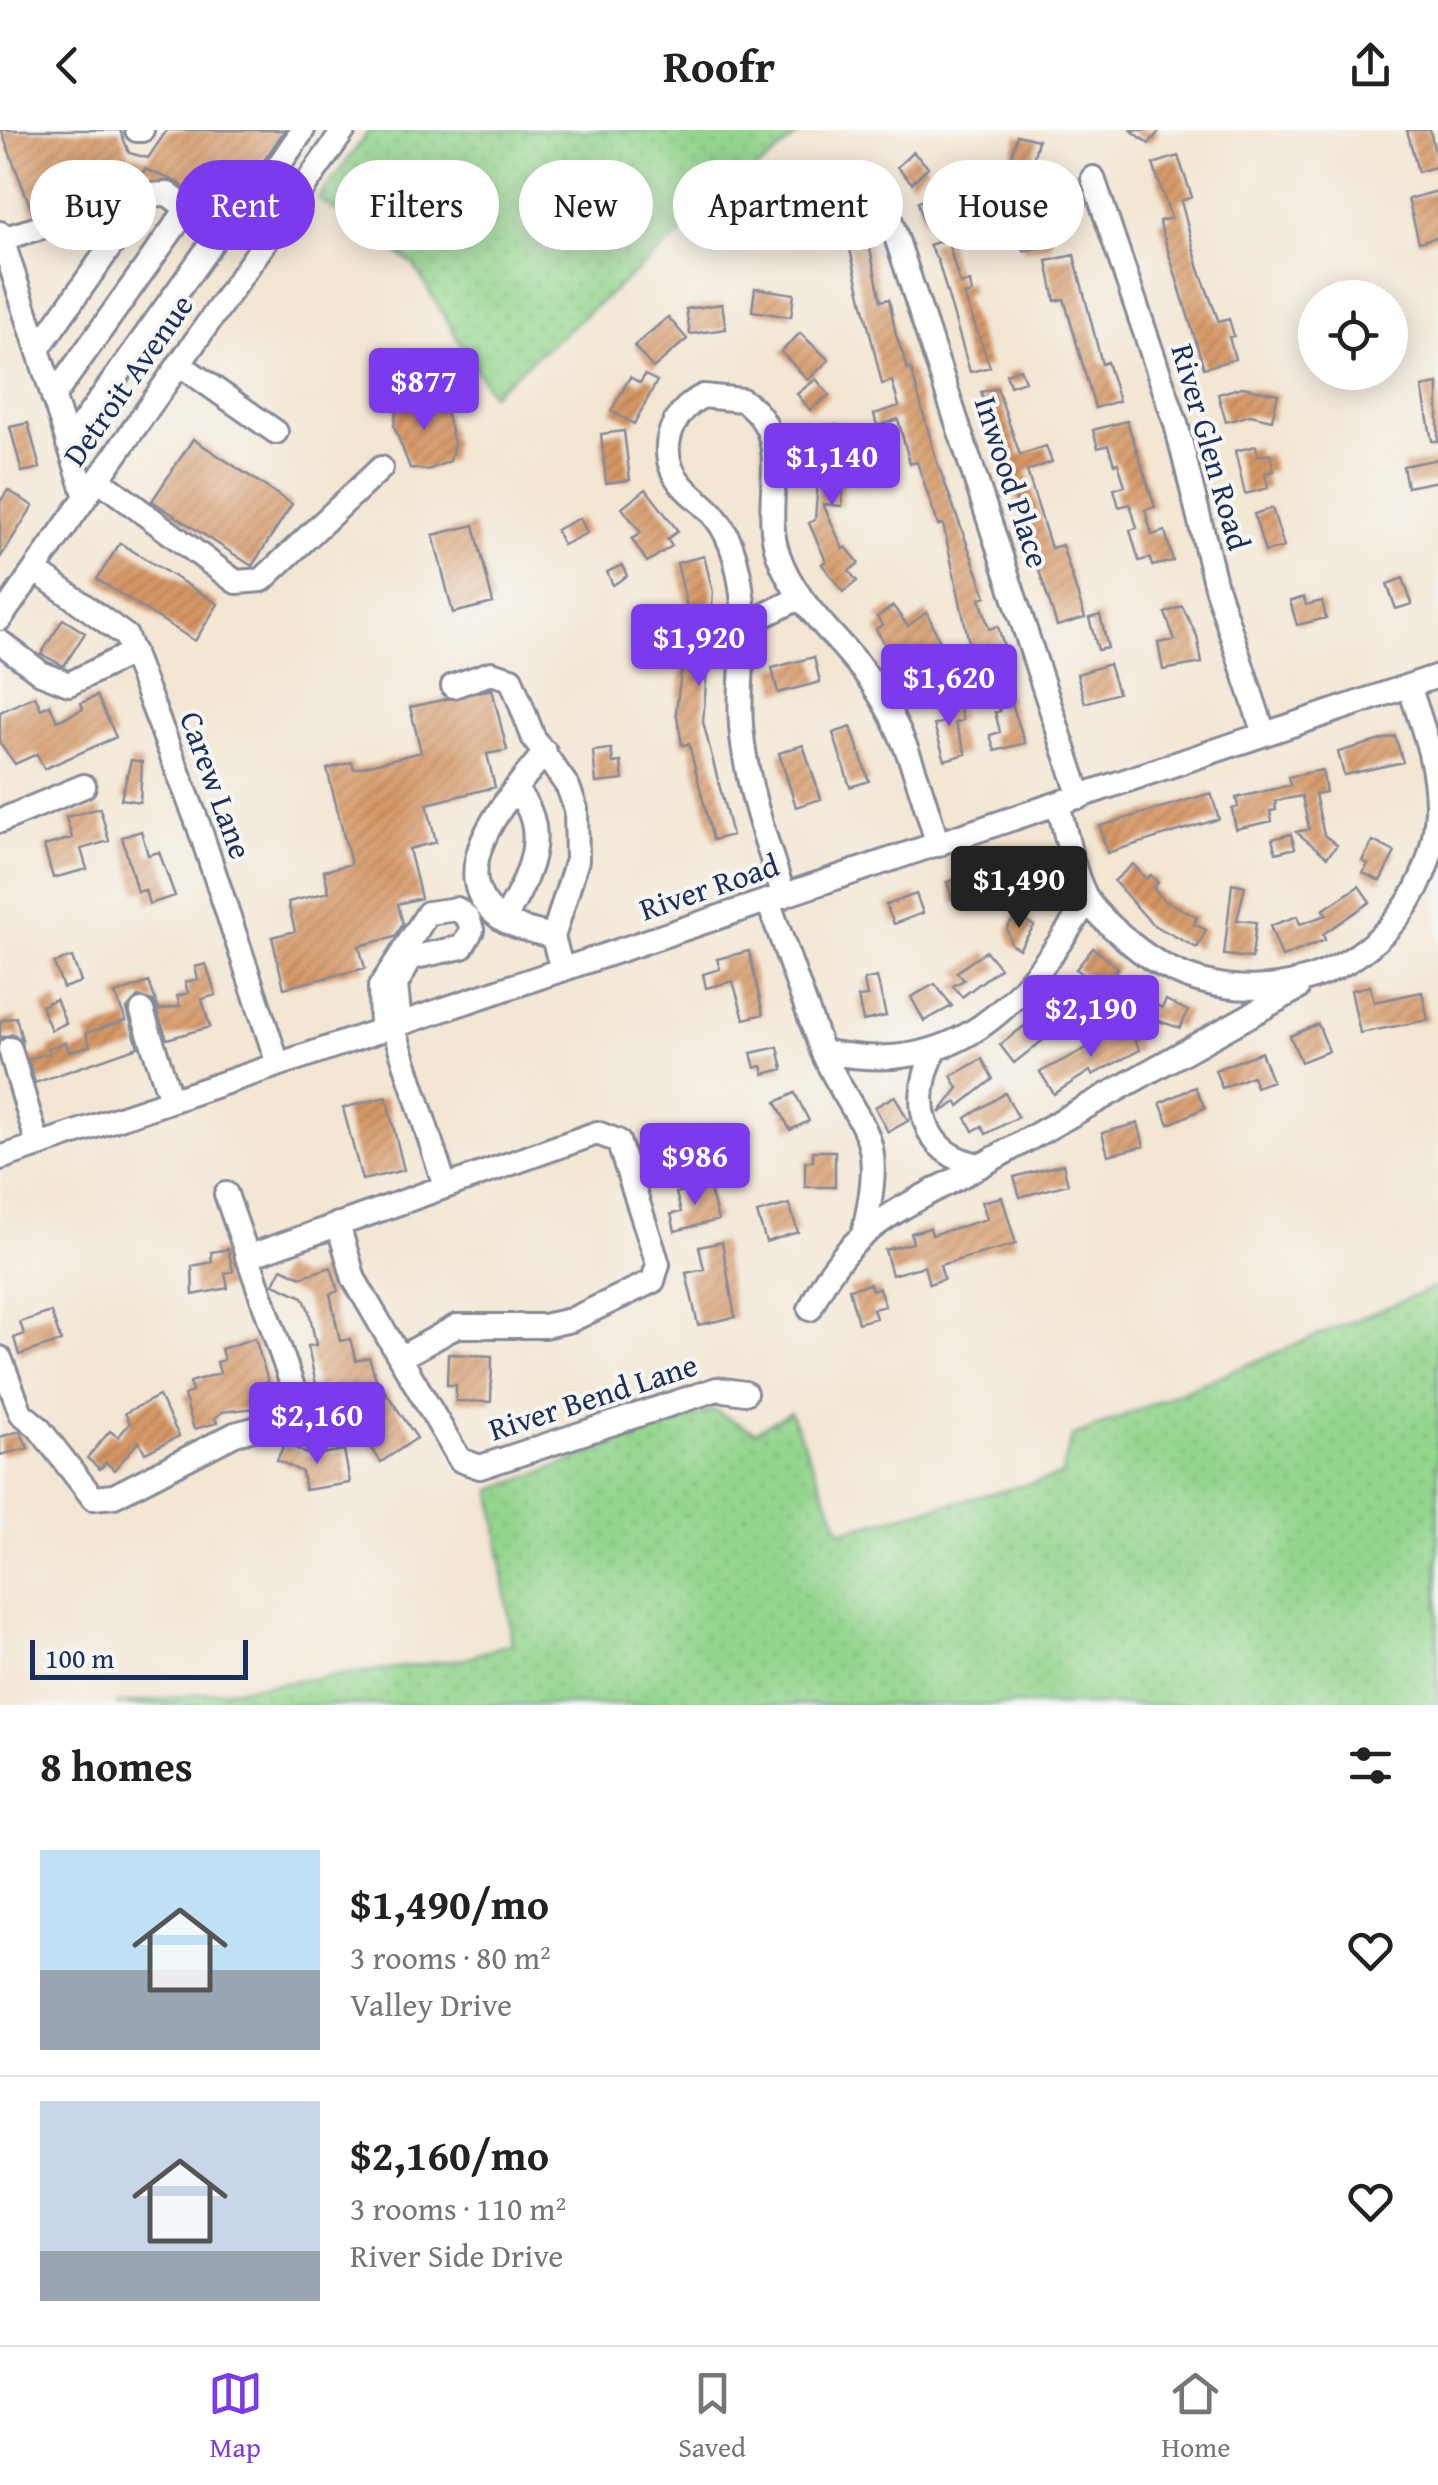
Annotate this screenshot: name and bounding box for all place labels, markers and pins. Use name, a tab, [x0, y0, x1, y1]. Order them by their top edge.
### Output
pin: $877	[365, 348, 483, 433]
pin: $1,140	[751, 423, 913, 508]
pin: $1,920	[618, 604, 780, 689]
pin: $1,620	[868, 644, 1030, 729]
pin: $1,490	[938, 846, 1100, 931]
pin: $2,190	[1010, 975, 1172, 1060]
pin: $986	[636, 1123, 754, 1208]
pin: $2,160	[236, 1382, 398, 1467]

